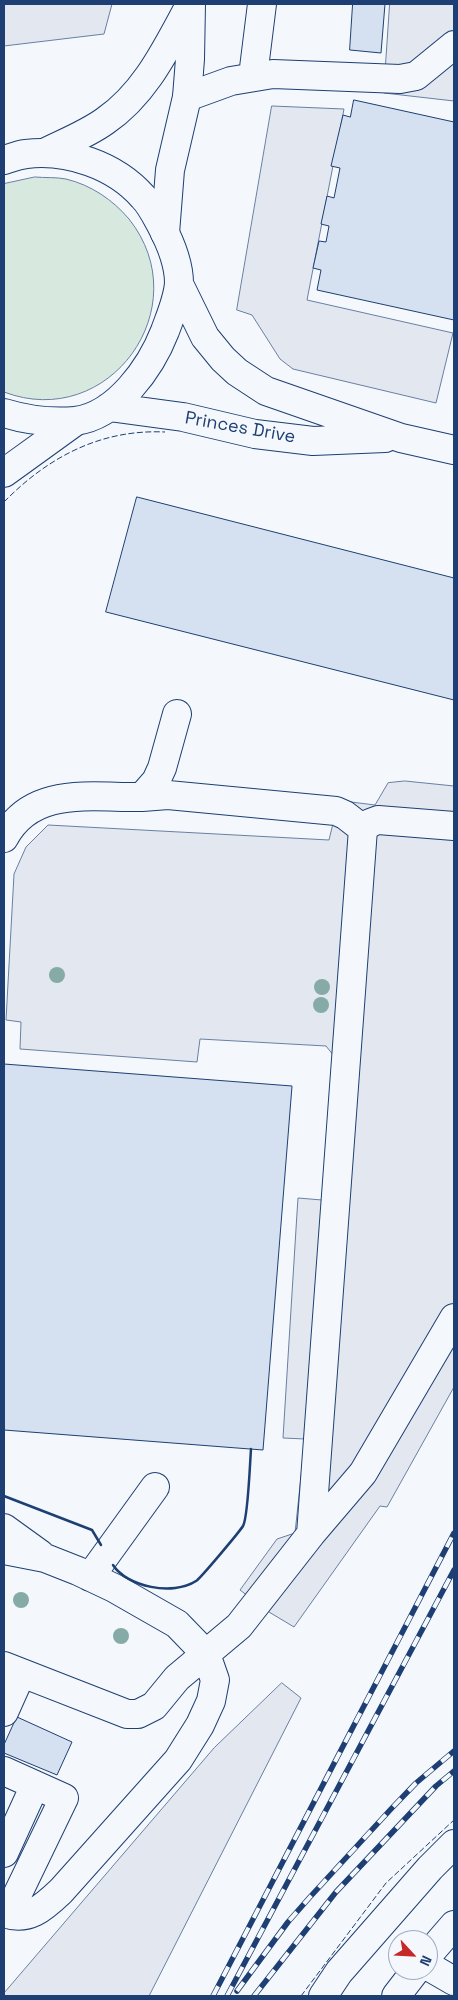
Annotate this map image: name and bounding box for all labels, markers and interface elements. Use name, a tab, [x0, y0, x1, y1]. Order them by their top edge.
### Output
street label: Princes Drive	[183, 408, 297, 448]
north arrow	[388, 1930, 438, 1980]
text: N	[416, 1953, 436, 1969]

